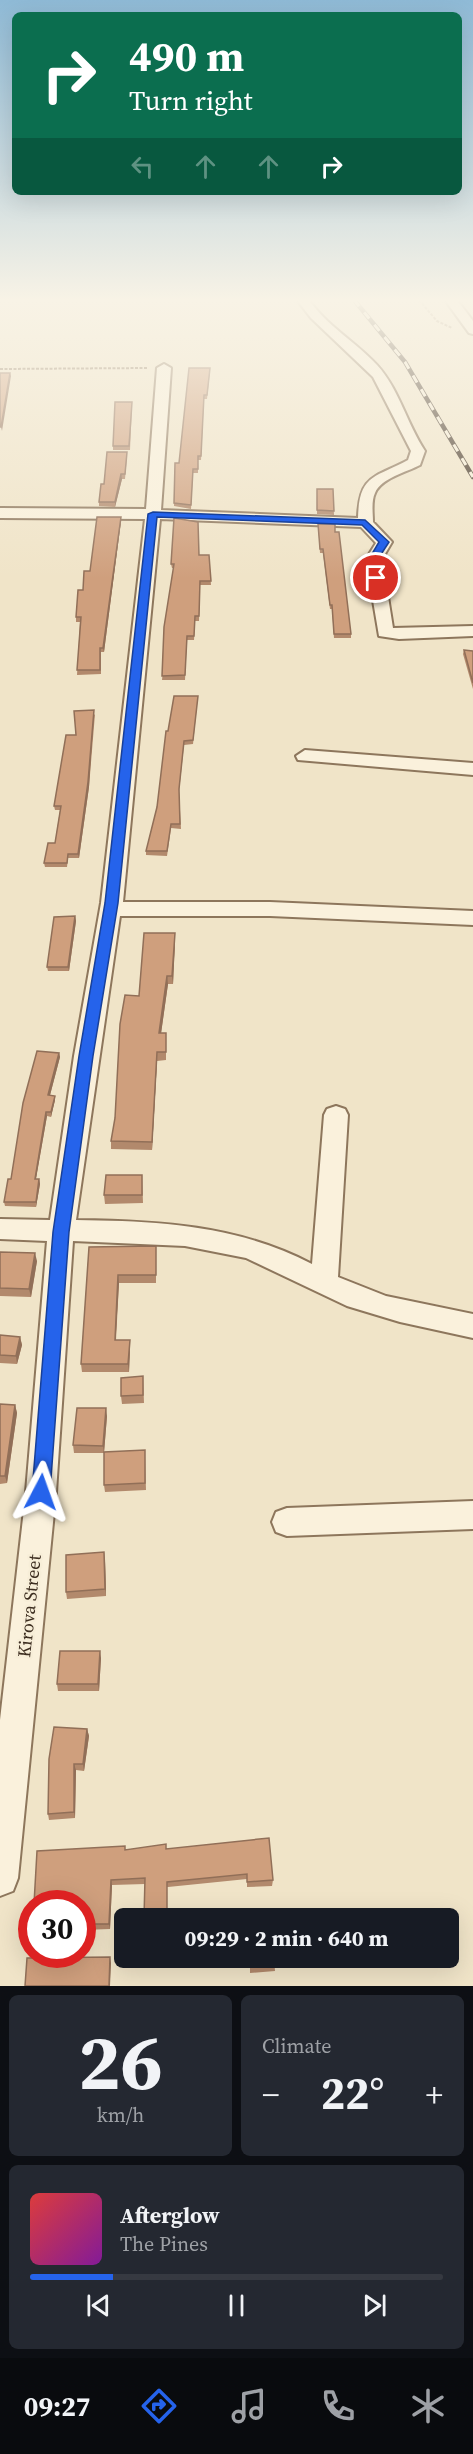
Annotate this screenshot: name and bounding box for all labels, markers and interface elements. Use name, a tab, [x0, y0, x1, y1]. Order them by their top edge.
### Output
text: 490 m	[129, 27, 244, 85]
icon: right	[30, 36, 108, 114]
text: Turn right	[129, 82, 253, 119]
icon: left	[126, 150, 159, 183]
icon: ahead	[189, 150, 222, 183]
icon: ahead	[252, 150, 285, 183]
icon: right	[315, 150, 348, 183]
pin	[350, 552, 401, 603]
icon: arrive	[359, 561, 392, 594]
position arrow	[9, 1460, 73, 1524]
street label: Kirova Street	[11, 1553, 47, 1659]
speed limit sign: 30	[18, 1890, 96, 1968]
text: 09:29 · 2 min · 640 m	[185, 1923, 388, 1953]
text: 26	[78, 2008, 163, 2115]
text: Climate	[262, 2032, 331, 2060]
text: 22°	[321, 2062, 384, 2124]
text: −	[262, 2072, 280, 2117]
text: +	[425, 2072, 443, 2117]
text: km/h	[97, 2101, 144, 2129]
text: Afterglow	[120, 2200, 220, 2230]
text: The Pines	[120, 2230, 208, 2258]
icon: previous	[82, 2289, 115, 2322]
icon: pause	[220, 2289, 253, 2322]
icon: next	[358, 2289, 391, 2322]
icon: directions	[138, 2385, 180, 2427]
icon: music	[228, 2385, 270, 2427]
icon: phone	[317, 2385, 359, 2427]
icon: climate	[407, 2385, 449, 2427]
text: 09:27	[24, 2388, 90, 2425]

